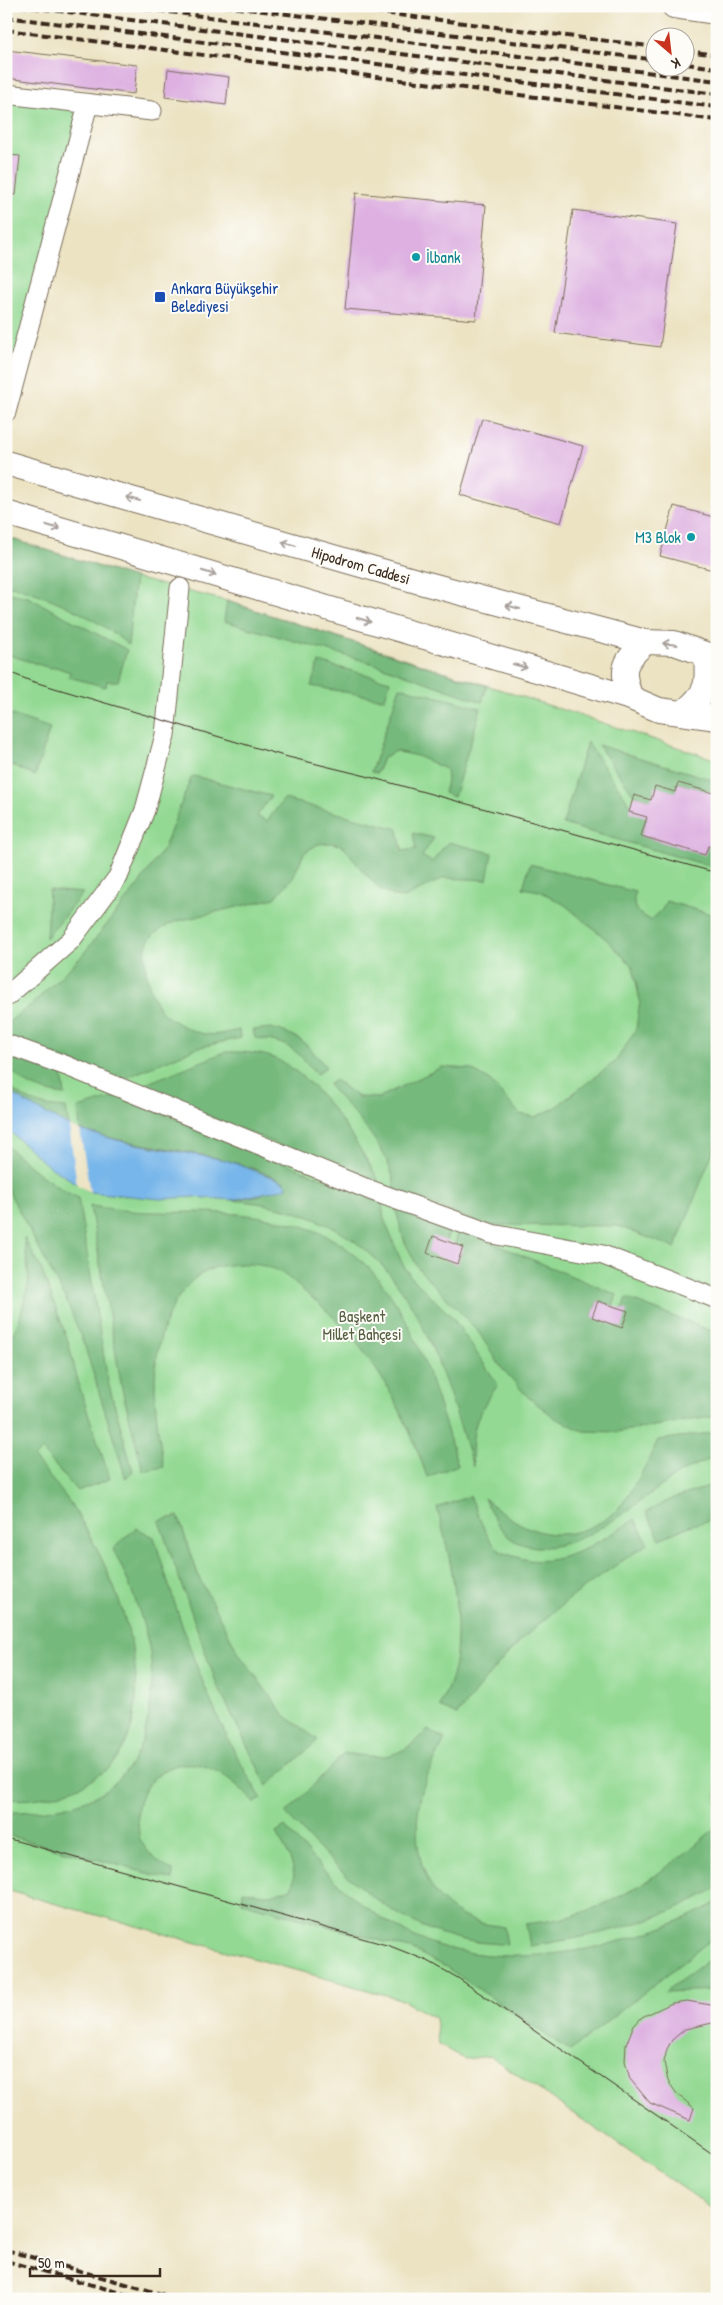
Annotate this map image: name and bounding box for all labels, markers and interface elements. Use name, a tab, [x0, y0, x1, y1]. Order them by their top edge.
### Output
north arrow	[646, 28, 696, 78]
text: K	[668, 54, 684, 74]
place label: İlbank	[426, 246, 461, 268]
marker: İlbank	[410, 251, 422, 263]
place label: Ankara Büyükşehir Belediyesi	[171, 277, 278, 317]
marker: Ankara Büyükşehir Belediyesi	[153, 290, 167, 304]
one-way arrow	[125, 494, 141, 503]
one-way arrow	[45, 522, 61, 532]
place label: M3 Blok	[635, 526, 681, 548]
marker: M3 Blok	[685, 531, 697, 543]
one-way arrow	[281, 538, 297, 548]
street label: Hipodrom Caddesi	[309, 540, 413, 590]
one-way arrow	[200, 569, 216, 579]
one-way arrow	[505, 601, 521, 611]
one-way arrow	[356, 615, 372, 625]
one-way arrow	[663, 639, 679, 649]
one-way arrow	[512, 662, 528, 672]
park label: Başkent Millet Bahçesi	[323, 1305, 401, 1345]
scale bar	[30, 2245, 160, 2277]
text: 50 m	[38, 2252, 65, 2273]

